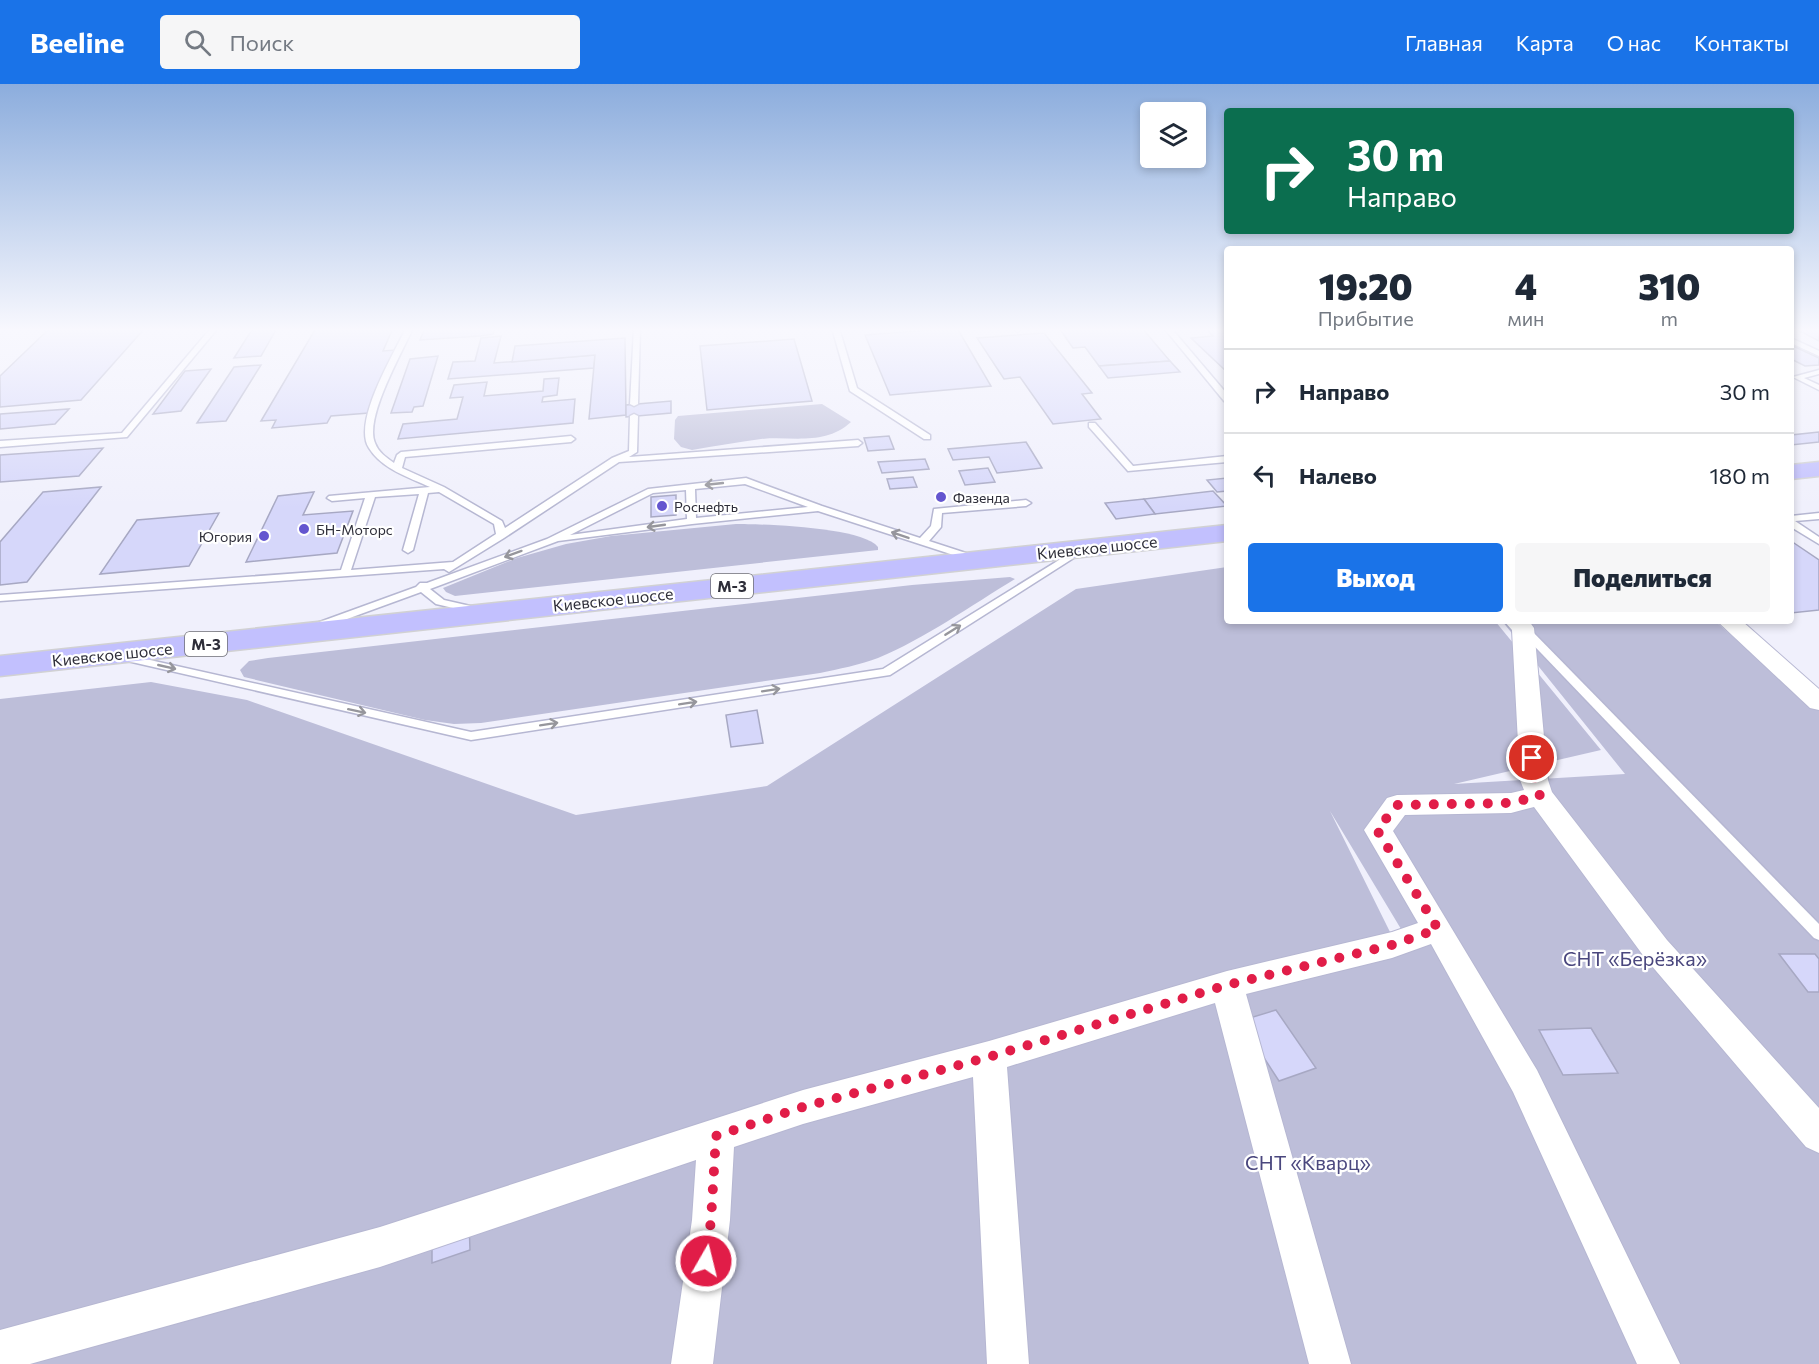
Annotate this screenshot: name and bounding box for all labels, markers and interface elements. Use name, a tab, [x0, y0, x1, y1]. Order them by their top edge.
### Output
search box	[160, 15, 580, 69]
text: Beeline	[30, 25, 124, 59]
icon: search	[181, 26, 214, 59]
text: Поиск	[229, 29, 294, 56]
text: Главная	[1405, 30, 1483, 55]
text: Карта	[1516, 30, 1574, 55]
text: О нас	[1607, 30, 1661, 55]
text: Контакты	[1694, 30, 1789, 55]
map controls	[1140, 102, 1206, 168]
button: layers	[1140, 102, 1206, 168]
text: 30 m	[1347, 128, 1444, 180]
icon: right	[1248, 132, 1326, 210]
text: Направо	[1347, 180, 1457, 213]
text: 19:20	[1319, 263, 1413, 307]
text: 4	[1515, 263, 1537, 307]
text: 310	[1638, 263, 1700, 307]
text: Прибытие	[1318, 306, 1414, 330]
text: мин	[1507, 306, 1545, 330]
text: m	[1661, 306, 1678, 330]
icon: right	[1248, 375, 1281, 408]
text: Направо	[1299, 378, 1389, 405]
text: 30 m	[1720, 378, 1770, 405]
icon: left	[1248, 459, 1281, 492]
text: Налево	[1299, 462, 1377, 489]
text: 180 m	[1709, 462, 1770, 489]
one-way arrow	[705, 479, 725, 490]
place label: Фазенда	[953, 489, 1010, 506]
marker: Фазенда	[934, 490, 948, 504]
place label: Роснефть	[674, 498, 738, 515]
marker: Роснефть	[655, 499, 669, 513]
one-way arrow	[647, 520, 667, 531]
place label: БН-Моторс	[316, 521, 393, 538]
marker: БН-Моторс	[297, 522, 311, 536]
place label: Югория	[199, 528, 252, 545]
one-way arrow	[891, 528, 910, 539]
marker: Югория	[257, 529, 271, 543]
street label: Киевское шоссе	[1036, 531, 1158, 563]
button: Выход	[1248, 543, 1503, 612]
button: Поделиться	[1515, 543, 1770, 612]
one-way arrow	[504, 550, 523, 561]
road number: М-3	[711, 574, 753, 598]
street label: Киевское шоссе	[552, 583, 674, 615]
one-way arrow	[944, 624, 960, 636]
road number: М-3	[185, 632, 227, 656]
street label: Киевское шоссе	[51, 638, 173, 670]
one-way arrow	[158, 662, 177, 674]
one-way arrow	[761, 684, 780, 695]
one-way arrow	[678, 697, 697, 708]
one-way arrow	[347, 706, 367, 717]
one-way arrow	[538, 719, 558, 730]
pin	[1506, 732, 1557, 783]
icon: arrive	[1515, 741, 1548, 774]
park label: СНТ «Берёзка»	[1563, 946, 1707, 970]
park label: СНТ «Кварц»	[1245, 1150, 1371, 1174]
position arrow	[674, 1229, 738, 1293]

